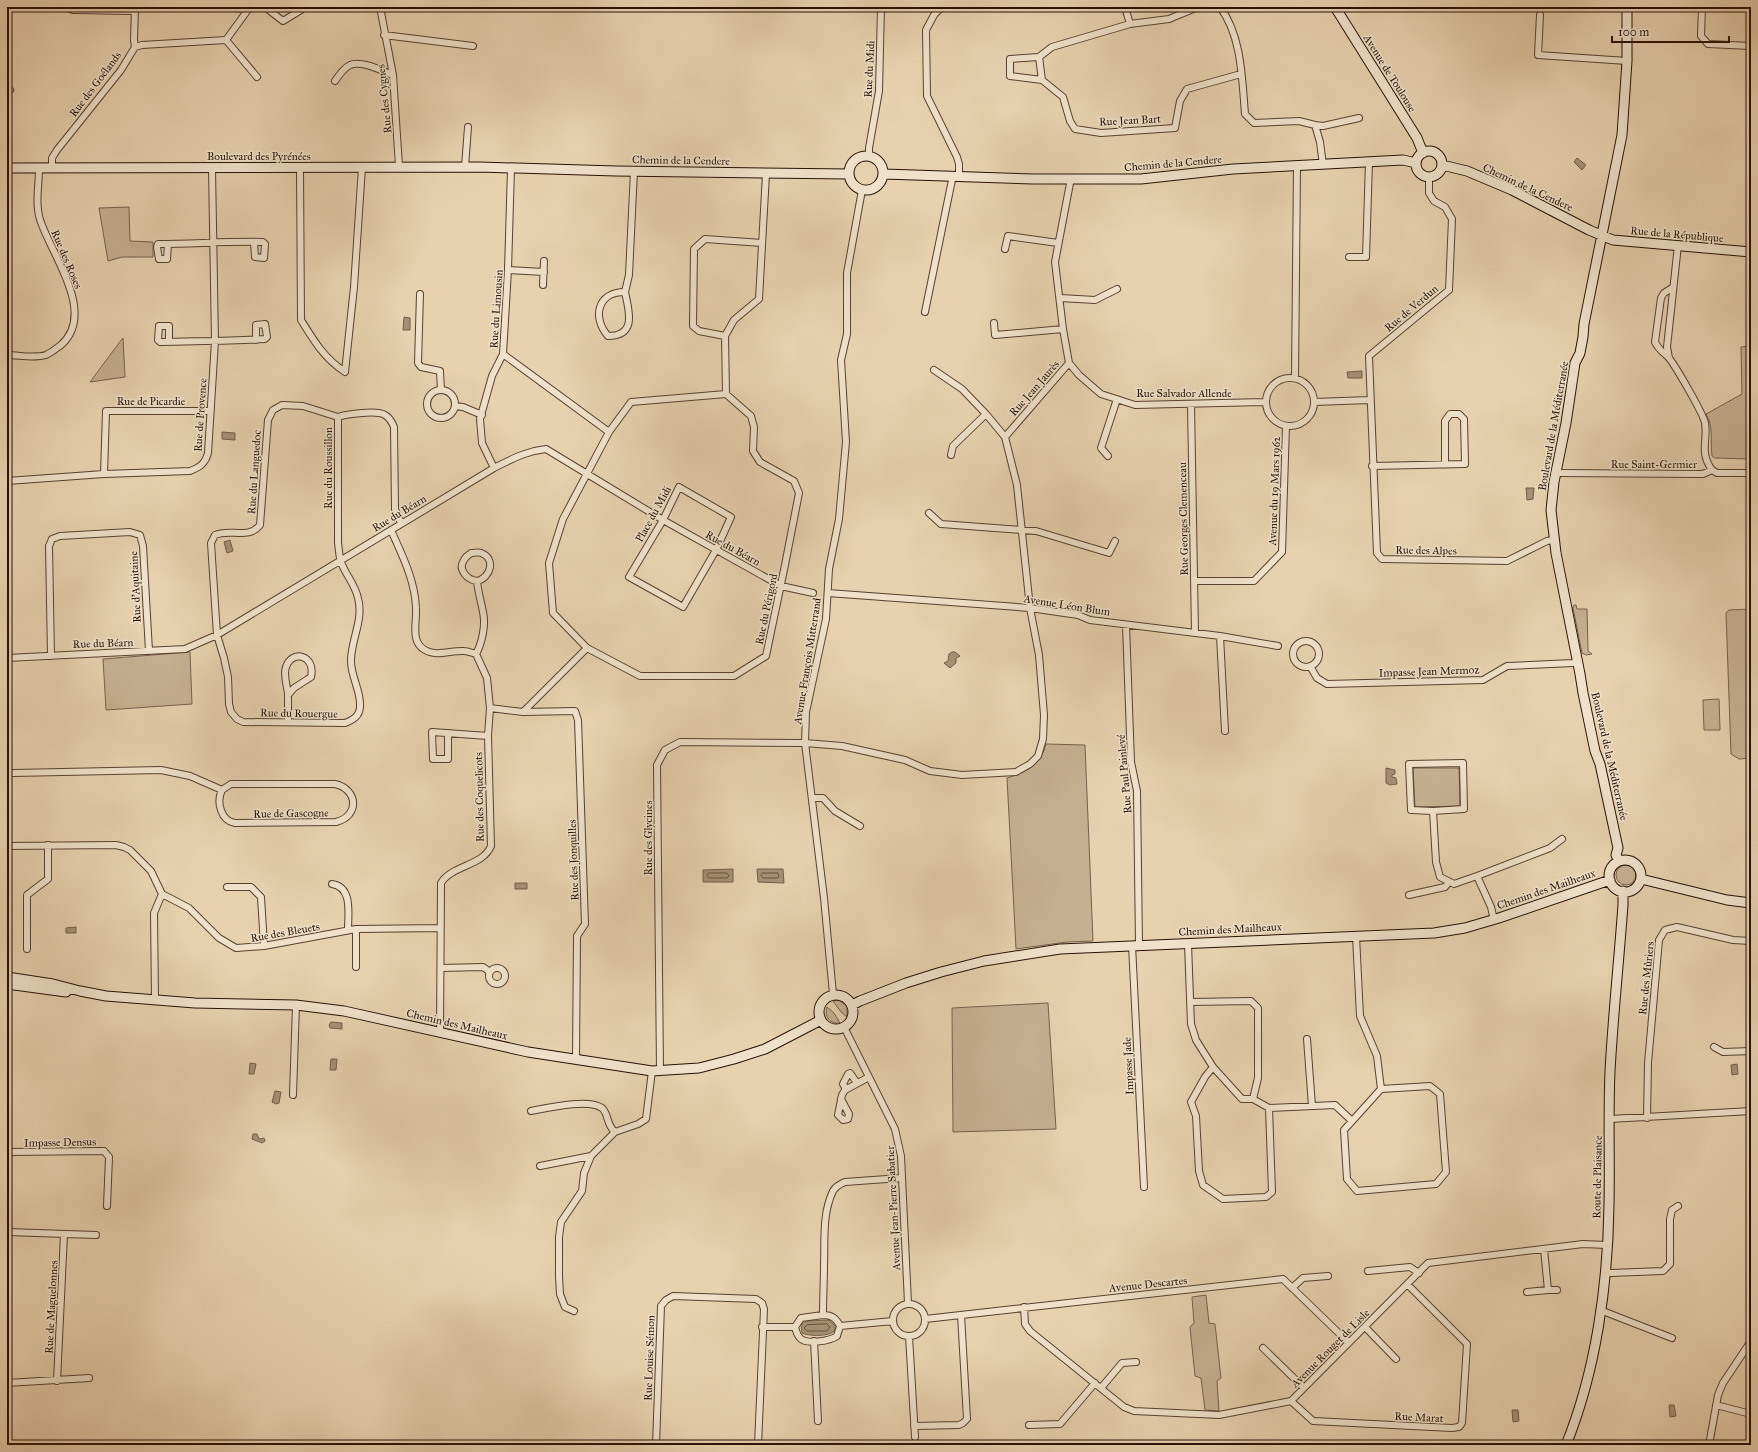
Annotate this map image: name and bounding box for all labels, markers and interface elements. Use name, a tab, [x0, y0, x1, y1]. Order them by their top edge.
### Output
scale bar	[1612, 18, 1729, 44]
text: 100 m	[1618, 25, 1649, 39]
street label: Avenue de Toulouse	[1360, 31, 1419, 115]
street label: Rue du Midi	[862, 40, 877, 98]
street label: Rue des Goélands	[67, 49, 124, 119]
street label: Rue des Cygnes	[374, 64, 395, 134]
street label: Rue Jean Bart	[1099, 112, 1162, 130]
street label: Boulevard des Pyrénées	[207, 150, 311, 163]
street label: Chemin de la Cendere	[632, 153, 730, 168]
street label: Chemin de la Cendere	[1124, 153, 1223, 174]
street label: Chemin de la Cendere	[1481, 161, 1575, 214]
street label: Rue de la République	[1630, 224, 1724, 246]
street label: Rue des Roses	[48, 228, 85, 291]
street label: Rue du Limousin	[487, 269, 506, 349]
street label: Rue de Verdun	[1382, 282, 1441, 335]
street label: Rue Jean Jaurès	[1007, 358, 1063, 420]
street label: Boulevard de la Méditerranée	[1536, 360, 1571, 492]
street label: Rue de Provence	[191, 377, 210, 452]
street label: Rue Salvador Allende	[1136, 387, 1232, 400]
street label: Rue de Picardie	[117, 395, 186, 408]
street label: Rue du Roussillon	[322, 427, 335, 509]
street label: Rue du Languedoc	[245, 429, 264, 515]
street label: Avenue du 19 Mars 1962	[1266, 436, 1283, 547]
street label: Rue Saint-Germier	[1611, 458, 1698, 471]
street label: Rue Georges Clemenceau	[1176, 462, 1191, 576]
street label: Place du Midi	[633, 484, 674, 545]
street label: Rue du Béarn	[370, 492, 429, 535]
street label: Rue du Béarn	[703, 528, 763, 569]
street label: Rue des Alpes	[1395, 543, 1457, 558]
street label: Rue d'Aquitaine	[127, 550, 145, 623]
street label: Rue du Périgord	[753, 572, 780, 646]
street label: Avenue Léon Blum	[1022, 592, 1112, 619]
street label: Avenue François Mitterrand	[791, 596, 824, 726]
street label: Rue du Béarn	[72, 636, 134, 651]
street label: Impasse Jean Mermoz	[1378, 663, 1480, 681]
street label: Boulevard de la Méditerranée	[1588, 691, 1631, 822]
street label: Rue du Rouergue	[260, 706, 338, 721]
street label: Rue Paul Painlevé	[1115, 733, 1134, 814]
street label: Rue des Coquelicots	[472, 752, 488, 842]
street label: Rue des Glycines	[642, 800, 655, 876]
street label: Rue de Gascogne	[253, 806, 329, 821]
street label: Rue des Jonquilles	[566, 819, 582, 901]
street label: Chemin des Mailheaux	[1495, 866, 1597, 912]
street label: Rue des Bleuets	[249, 920, 321, 945]
street label: Chemin des Mailheaux	[1178, 920, 1282, 939]
street label: Rue des Mûriers	[1636, 941, 1657, 1015]
street label: Chemin des Mailheaux	[405, 1007, 509, 1042]
street label: Impasse Jade	[1120, 1036, 1138, 1095]
street label: Impasse Densus	[24, 1135, 96, 1150]
street label: Route de Plaisance	[1590, 1135, 1605, 1219]
street label: Avenue Jean-Pierre Sabatier	[884, 1144, 904, 1272]
street label: Rue de Maguelonnes	[43, 1260, 60, 1354]
street label: Avenue Descartes	[1107, 1274, 1188, 1295]
street label: Avenue Rouget de Lisle	[1288, 1306, 1373, 1391]
street label: Rue Louise Sémon	[642, 1315, 657, 1401]
street label: Rue Marat	[1394, 1410, 1444, 1425]

